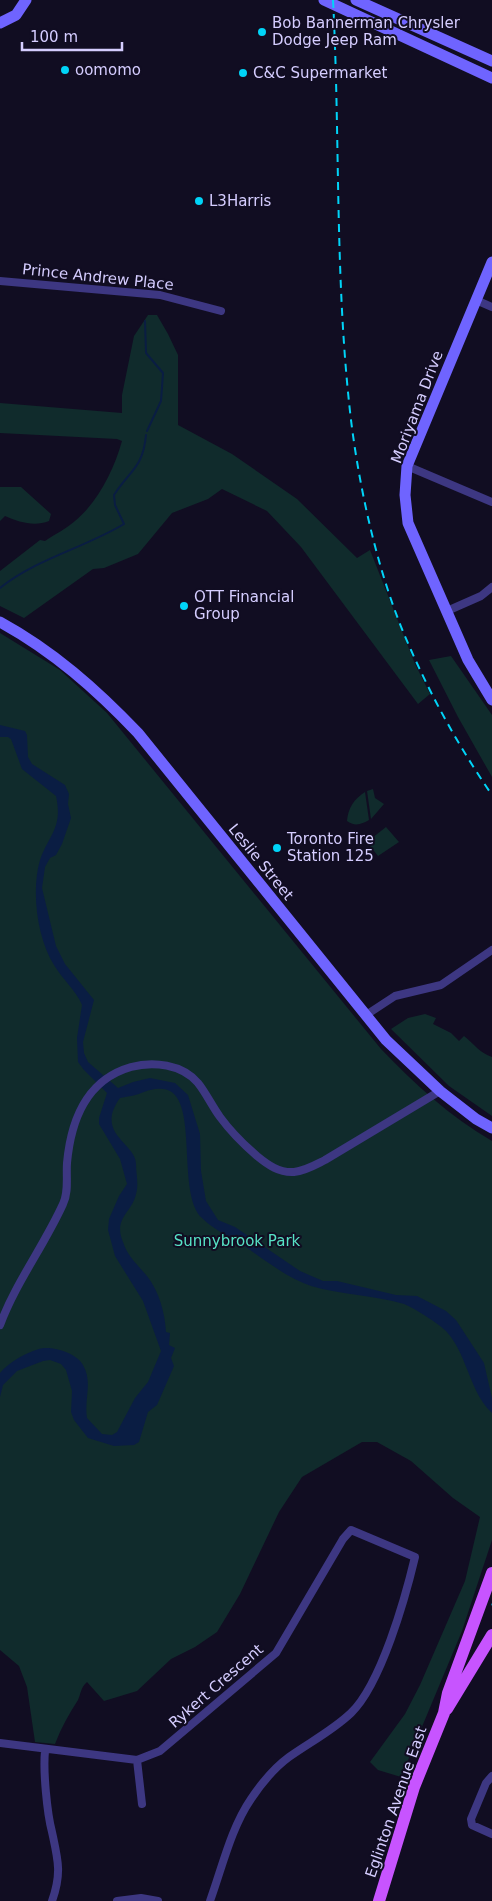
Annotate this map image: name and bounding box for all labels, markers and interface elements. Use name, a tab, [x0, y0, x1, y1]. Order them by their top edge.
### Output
place label: Bob Bannerman Chrysler Dodge Jeep Ram	[272, 14, 461, 49]
scale bar	[22, 20, 122, 52]
marker: Bob Bannerman Chrysler Dodge Jeep Ram	[256, 26, 268, 38]
text: 100 m	[30, 28, 78, 46]
place label: oomomo	[75, 61, 141, 79]
marker: oomomo	[59, 64, 71, 76]
place label: C&C Supermarket	[253, 64, 387, 82]
marker: C&C Supermarket	[237, 67, 249, 79]
place label: L3Harris	[209, 192, 272, 210]
marker: L3Harris	[193, 195, 205, 207]
street label: Prince Andrew Place	[21, 260, 175, 294]
street label: Moriyama Drive	[387, 348, 447, 466]
place label: OTT Financial Group	[194, 588, 294, 623]
marker: OTT Financial Group	[178, 600, 190, 612]
street label: Leslie Street	[225, 820, 297, 904]
place label: Toronto Fire Station 125	[286, 830, 374, 865]
marker: Toronto Fire Station 125	[271, 842, 283, 854]
park label: Sunnybrook Park	[174, 1232, 301, 1250]
street label: Rykert Crescent	[165, 1640, 267, 1732]
street label: Eglinton Avenue East	[362, 1724, 430, 1880]

